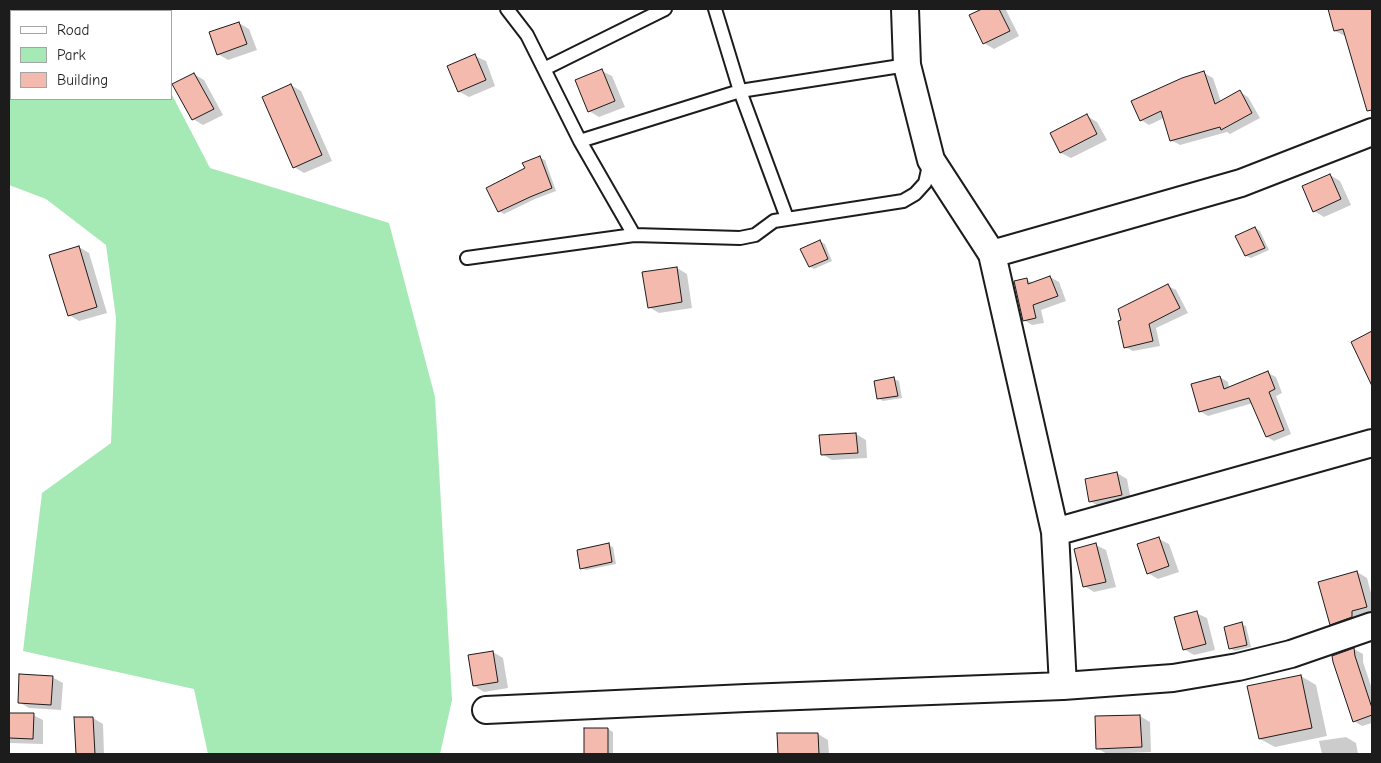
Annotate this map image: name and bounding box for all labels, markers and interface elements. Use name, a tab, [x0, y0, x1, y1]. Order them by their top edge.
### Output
legend	[10, 10, 172, 100]
text: Road	[57, 21, 89, 39]
text: Park	[57, 46, 86, 64]
text: Building	[57, 71, 108, 89]

